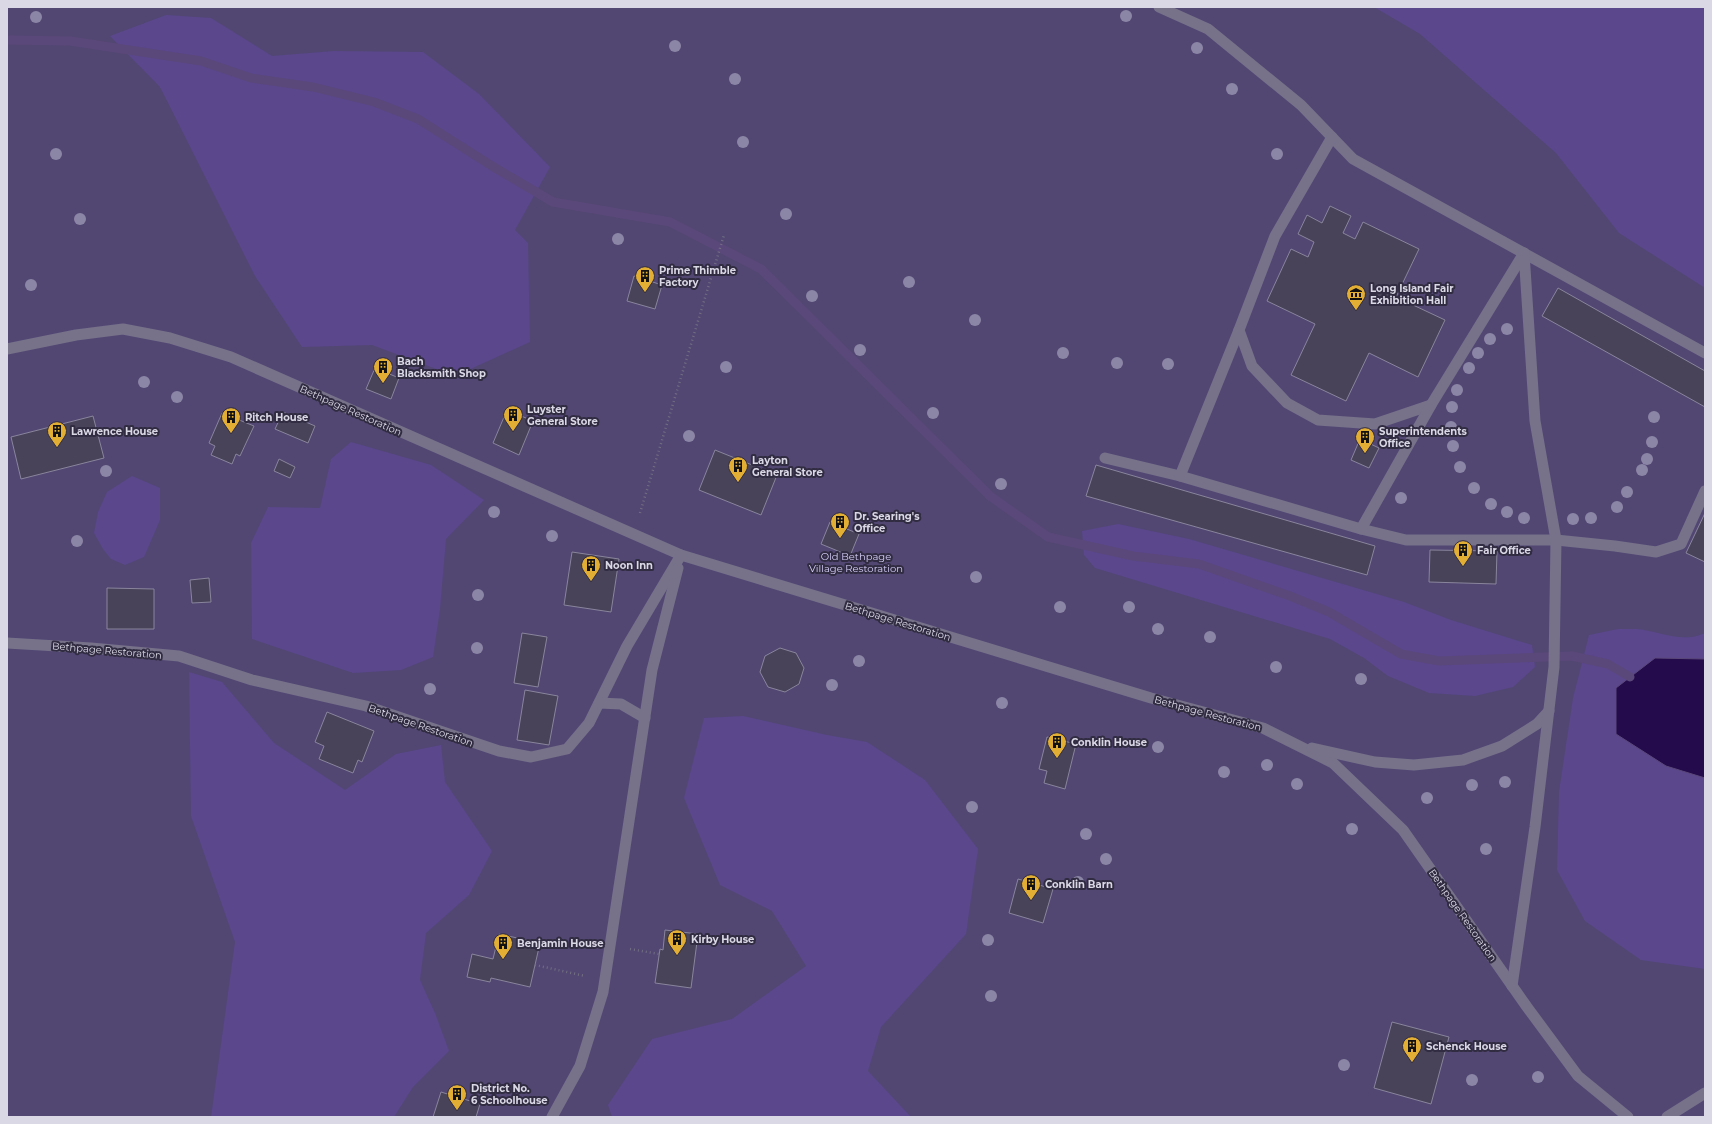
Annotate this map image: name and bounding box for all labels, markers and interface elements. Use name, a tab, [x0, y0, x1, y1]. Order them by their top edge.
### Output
place label: Prime Thimble Factory	[659, 264, 736, 289]
building icon: Prime Thimble Factory	[634, 265, 656, 293]
place label: Long Island Fair Exhibition Hall	[1370, 282, 1454, 307]
museum icon: Long Island Fair Exhibition Hall	[1345, 283, 1367, 311]
place label: Bach Blacksmith Shop	[397, 355, 486, 380]
building icon: Bach Blacksmith Shop	[372, 356, 394, 384]
street label: Bethpage Restoration	[298, 382, 404, 439]
place label: Luyster General Store	[527, 403, 598, 428]
building icon: Luyster General Store	[502, 404, 524, 432]
building icon: Ritch House	[220, 406, 242, 434]
place label: Ritch House	[245, 411, 308, 424]
building icon: Lawrence House	[46, 420, 68, 448]
place label: Lawrence House	[71, 425, 158, 438]
place label: Superintendents Office	[1379, 425, 1468, 450]
building icon: Superintendents Office	[1354, 426, 1376, 454]
place label: Layton General Store	[752, 454, 823, 479]
building icon: Layton General Store	[727, 455, 749, 483]
place label: Dr. Searing's Office	[854, 510, 920, 535]
building icon: Dr. Searing's Office	[829, 511, 851, 539]
building icon: Fair Office	[1452, 539, 1474, 567]
place label: Fair Office	[1477, 544, 1531, 557]
park label: Old Bethpage Village Restoration	[809, 550, 903, 575]
building icon: Noon Inn	[580, 554, 602, 582]
place label: Noon Inn	[605, 559, 653, 572]
street label: Bethpage Restoration	[843, 599, 952, 644]
street label: Bethpage Restoration	[52, 639, 162, 662]
street label: Bethpage Restoration	[1153, 693, 1263, 734]
street label: Bethpage Restoration	[367, 701, 475, 750]
building icon: Conklin House	[1046, 731, 1068, 759]
place label: Conklin House	[1071, 736, 1147, 749]
street label: Bethpage Restoration	[1426, 866, 1500, 964]
building icon: Conklin Barn	[1020, 873, 1042, 901]
place label: Conklin Barn	[1045, 878, 1113, 891]
building icon: Kirby House	[666, 928, 688, 956]
building icon: Benjamin House	[492, 932, 514, 960]
place label: Kirby House	[691, 933, 754, 946]
place label: Benjamin House	[517, 937, 603, 950]
building icon: Schenck House	[1401, 1035, 1423, 1063]
place label: Schenck House	[1426, 1040, 1507, 1053]
place label: District No. 6 Schoolhouse	[471, 1082, 548, 1107]
building icon: District No. 6 Schoolhouse	[446, 1083, 468, 1111]

